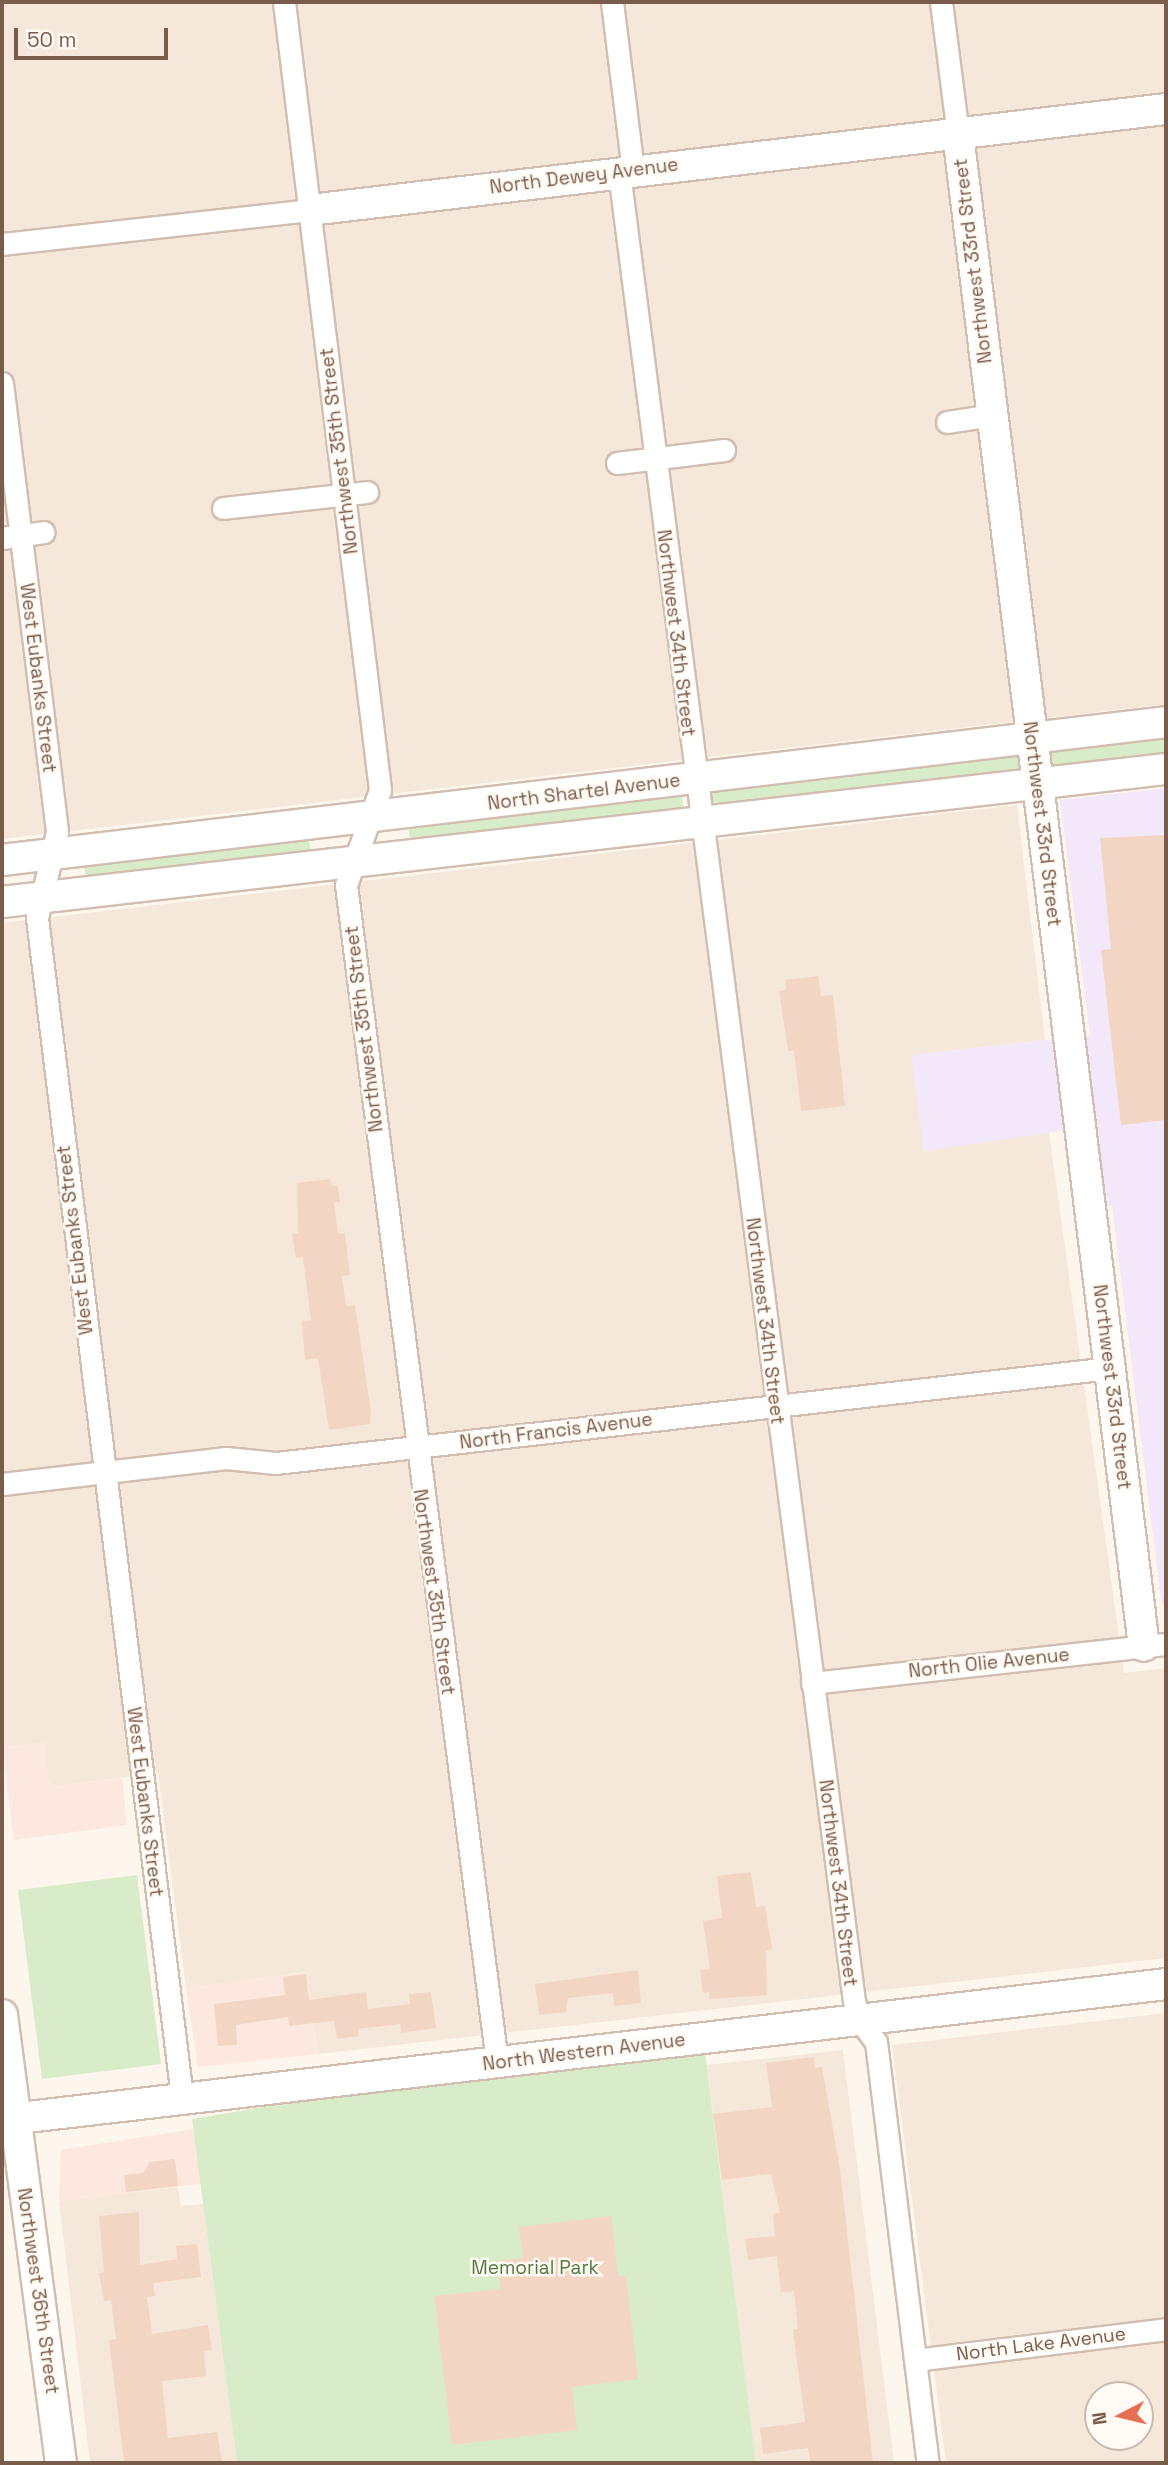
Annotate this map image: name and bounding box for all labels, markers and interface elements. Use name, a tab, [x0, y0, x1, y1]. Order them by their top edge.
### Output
scale bar	[18, 14, 172, 58]
text: 50 m	[27, 26, 77, 53]
street label: North Dewey Avenue	[488, 153, 680, 199]
street label: Northwest 33rd Street	[949, 157, 997, 365]
street label: Northwest 35th Street	[315, 347, 363, 555]
street label: Northwest 34th Street	[652, 528, 700, 738]
street label: West Eubanks Street	[15, 582, 61, 774]
street label: Northwest 33rd Street	[1018, 720, 1066, 928]
street label: North Shartel Avenue	[486, 769, 682, 815]
street label: Northwest 35th Street	[340, 925, 388, 1133]
street label: West Eubanks Street	[52, 1144, 98, 1336]
street label: Northwest 34th Street	[741, 1216, 789, 1426]
street label: Northwest 33rd Street	[1088, 1283, 1136, 1491]
street label: North Francis Avenue	[458, 1408, 654, 1454]
street label: Northwest 35th Street	[408, 1488, 460, 1696]
street label: North Olie Avenue	[907, 1643, 1071, 1683]
street label: West Eubanks Street	[122, 1706, 168, 1898]
street label: Northwest 34th Street	[814, 1778, 862, 1988]
street label: North Western Avenue	[481, 2028, 687, 2076]
street label: Northwest 36th Street	[12, 2186, 64, 2396]
park label: Memorial Park	[471, 2257, 599, 2279]
street label: North Lake Avenue	[955, 2322, 1127, 2366]
north arrow	[1084, 2381, 1154, 2451]
text: N	[1086, 2411, 1113, 2426]

